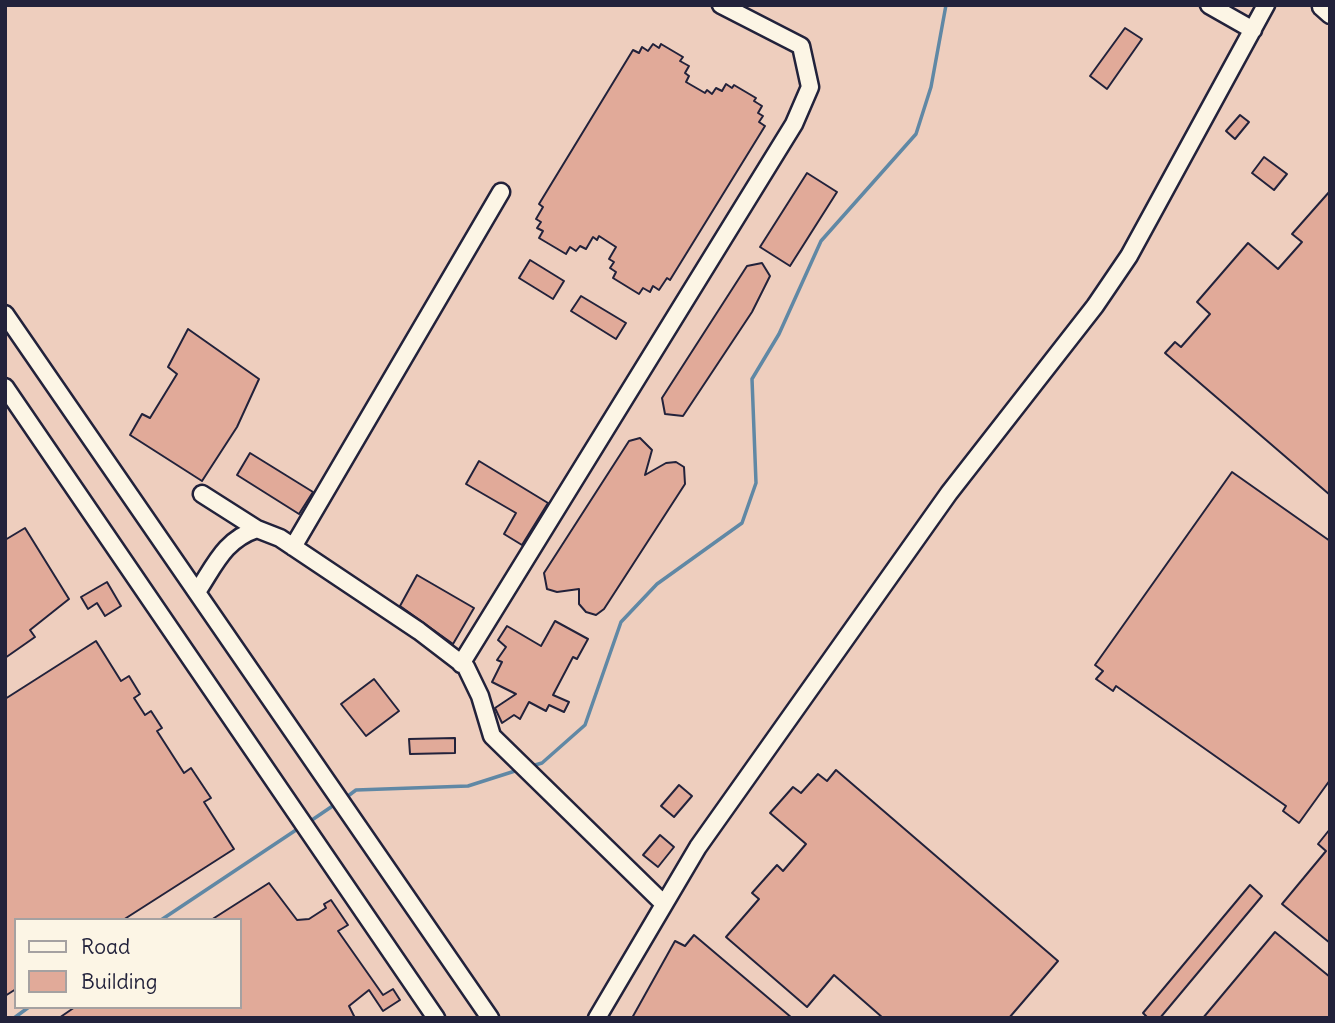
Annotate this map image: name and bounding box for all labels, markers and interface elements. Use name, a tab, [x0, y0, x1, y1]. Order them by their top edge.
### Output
legend	[14, 918, 242, 1009]
text: Road	[81, 933, 130, 960]
text: Building	[81, 968, 157, 995]

